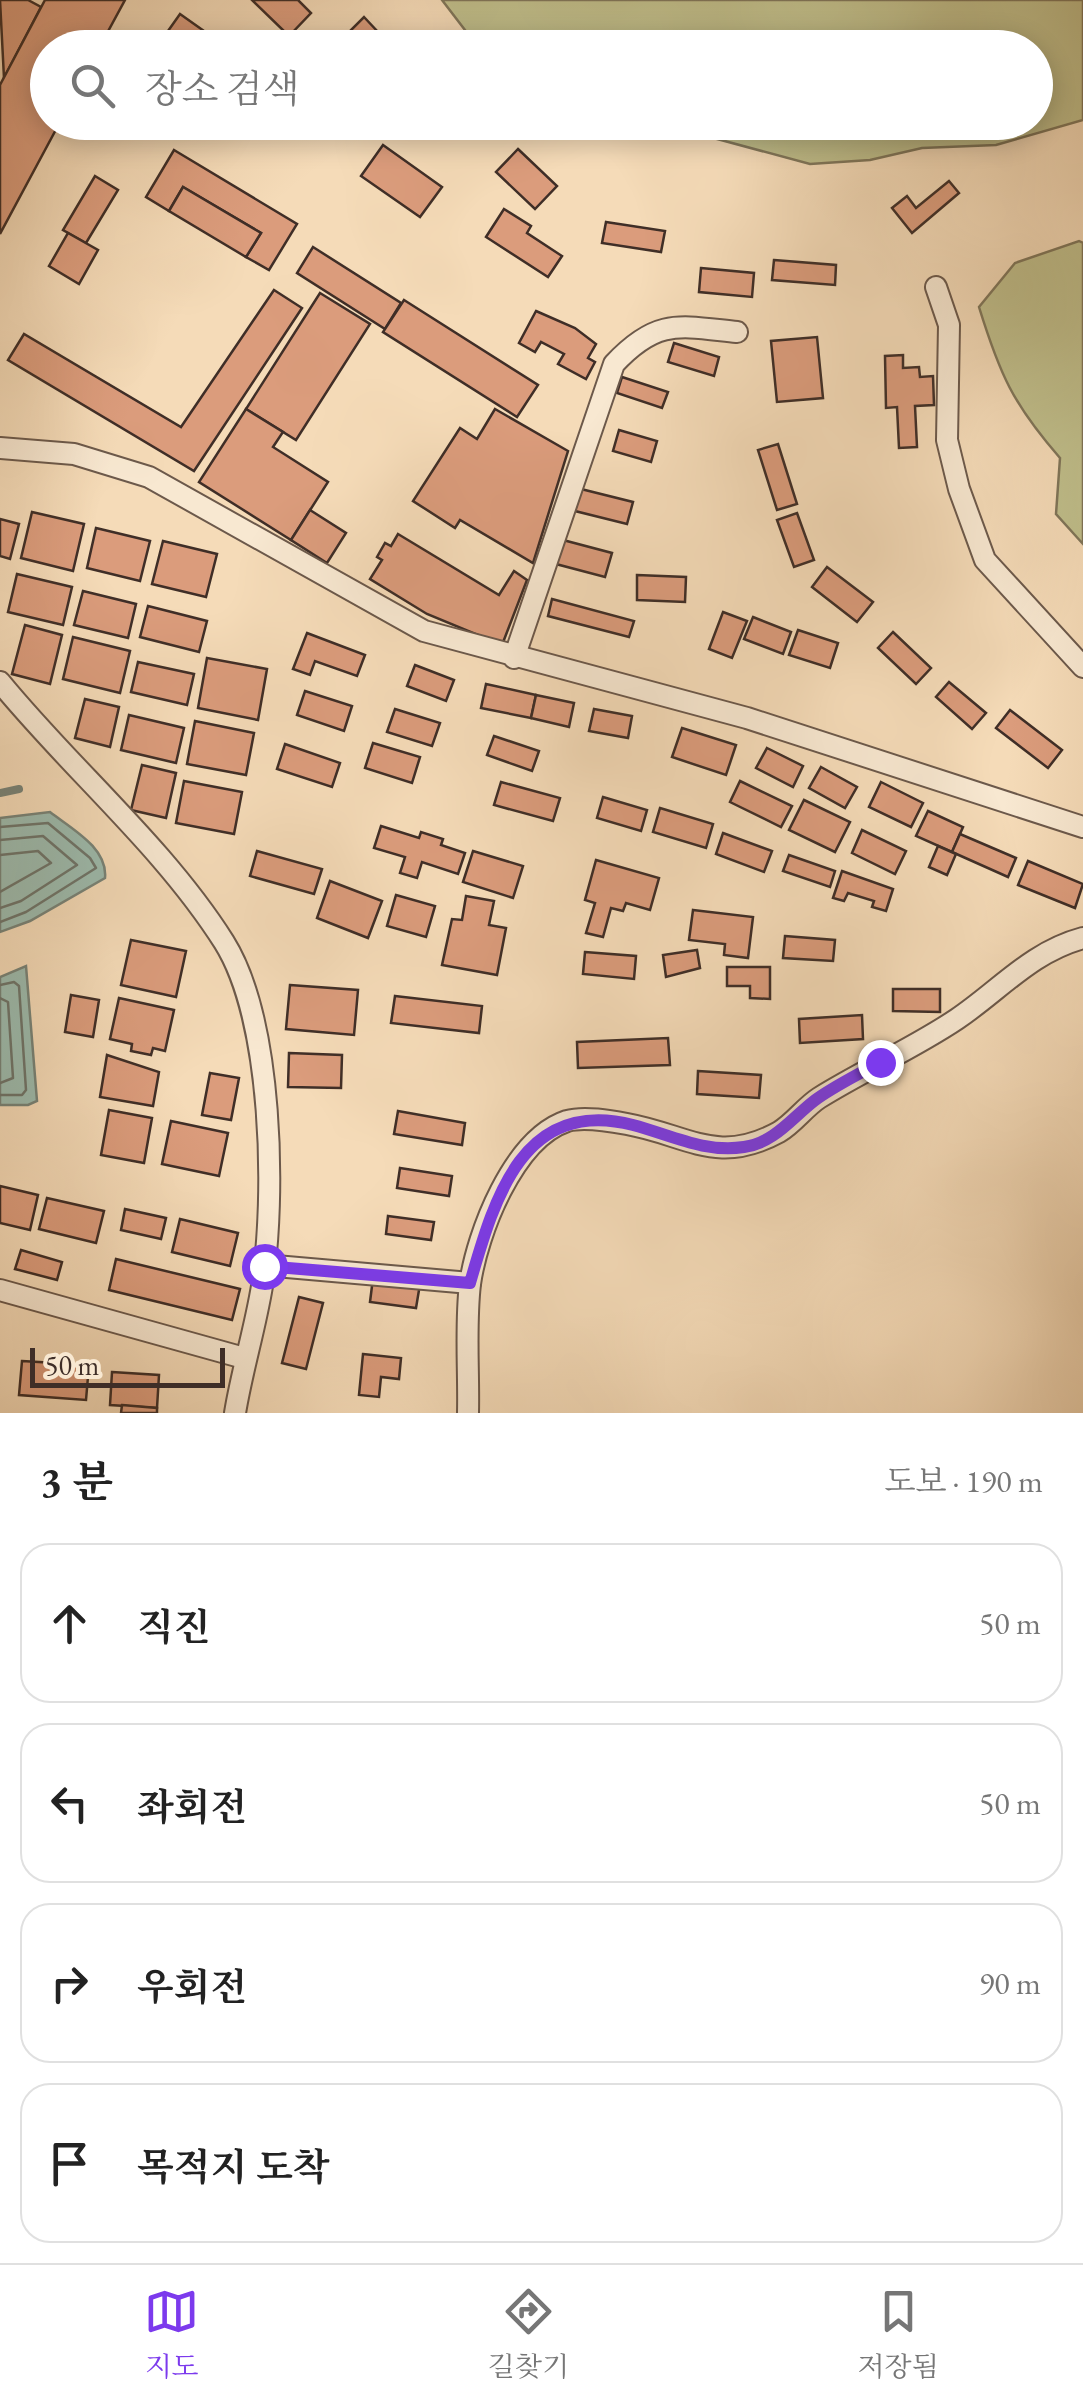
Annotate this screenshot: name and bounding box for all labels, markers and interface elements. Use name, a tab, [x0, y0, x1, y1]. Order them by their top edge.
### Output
search box	[30, 30, 1053, 140]
icon: search	[65, 58, 120, 113]
text: 장소 검색	[145, 64, 299, 113]
route end	[858, 1040, 904, 1086]
route start	[242, 1244, 288, 1290]
scale bar	[30, 1343, 225, 1388]
text: 50 m	[45, 1347, 99, 1383]
text: 3 분	[40, 1454, 113, 1509]
text: 도보 · 190 m	[885, 1460, 1043, 1502]
icon: ahead	[42, 1596, 97, 1651]
text: 직진	[137, 1602, 210, 1651]
text: 50 m	[979, 1602, 1041, 1644]
icon: left	[42, 1776, 97, 1831]
text: 좌회전	[137, 1782, 247, 1831]
text: 50 m	[979, 1782, 1041, 1824]
icon: right	[42, 1956, 97, 2011]
text: 우회전	[137, 1962, 247, 2011]
text: 90 m	[979, 1962, 1041, 2004]
icon: arrive	[42, 2136, 97, 2191]
text: 목적지 도착	[137, 2142, 330, 2191]
tab: 지도	[144, 2284, 199, 2384]
tab: 길찾기	[488, 2284, 569, 2384]
tab: 저장됨	[858, 2284, 939, 2384]

